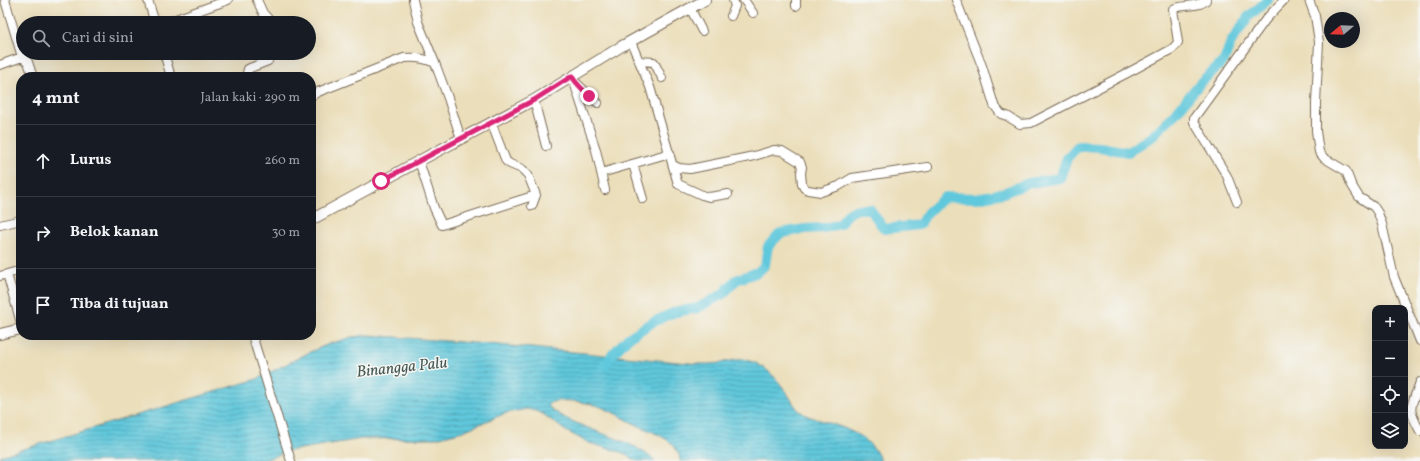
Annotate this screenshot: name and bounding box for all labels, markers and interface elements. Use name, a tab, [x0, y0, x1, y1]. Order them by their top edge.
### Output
north arrow	[1324, 12, 1360, 48]
search box	[16, 16, 316, 60]
icon: search	[30, 27, 52, 49]
text: Cari di sini	[62, 28, 133, 49]
text: 4 mnt	[32, 87, 80, 110]
route end	[580, 87, 598, 105]
text: Jalan kaki · 290 m	[200, 89, 300, 107]
icon: ahead	[32, 150, 54, 172]
text: Lurus	[70, 150, 111, 171]
text: 260 m	[265, 152, 300, 170]
route start	[372, 172, 390, 190]
icon: right	[32, 222, 54, 244]
text: Belok kanan	[70, 222, 159, 243]
text: 30 m	[272, 224, 300, 242]
icon: arrive	[32, 294, 54, 316]
text: Tiba di tujuan	[70, 294, 169, 315]
map controls	[1372, 305, 1408, 449]
button: +	[1372, 305, 1408, 341]
button: −	[1372, 341, 1408, 377]
water label: Binangga Palu	[356, 352, 448, 384]
button: locate	[1372, 377, 1408, 413]
button: layers	[1372, 413, 1408, 449]

